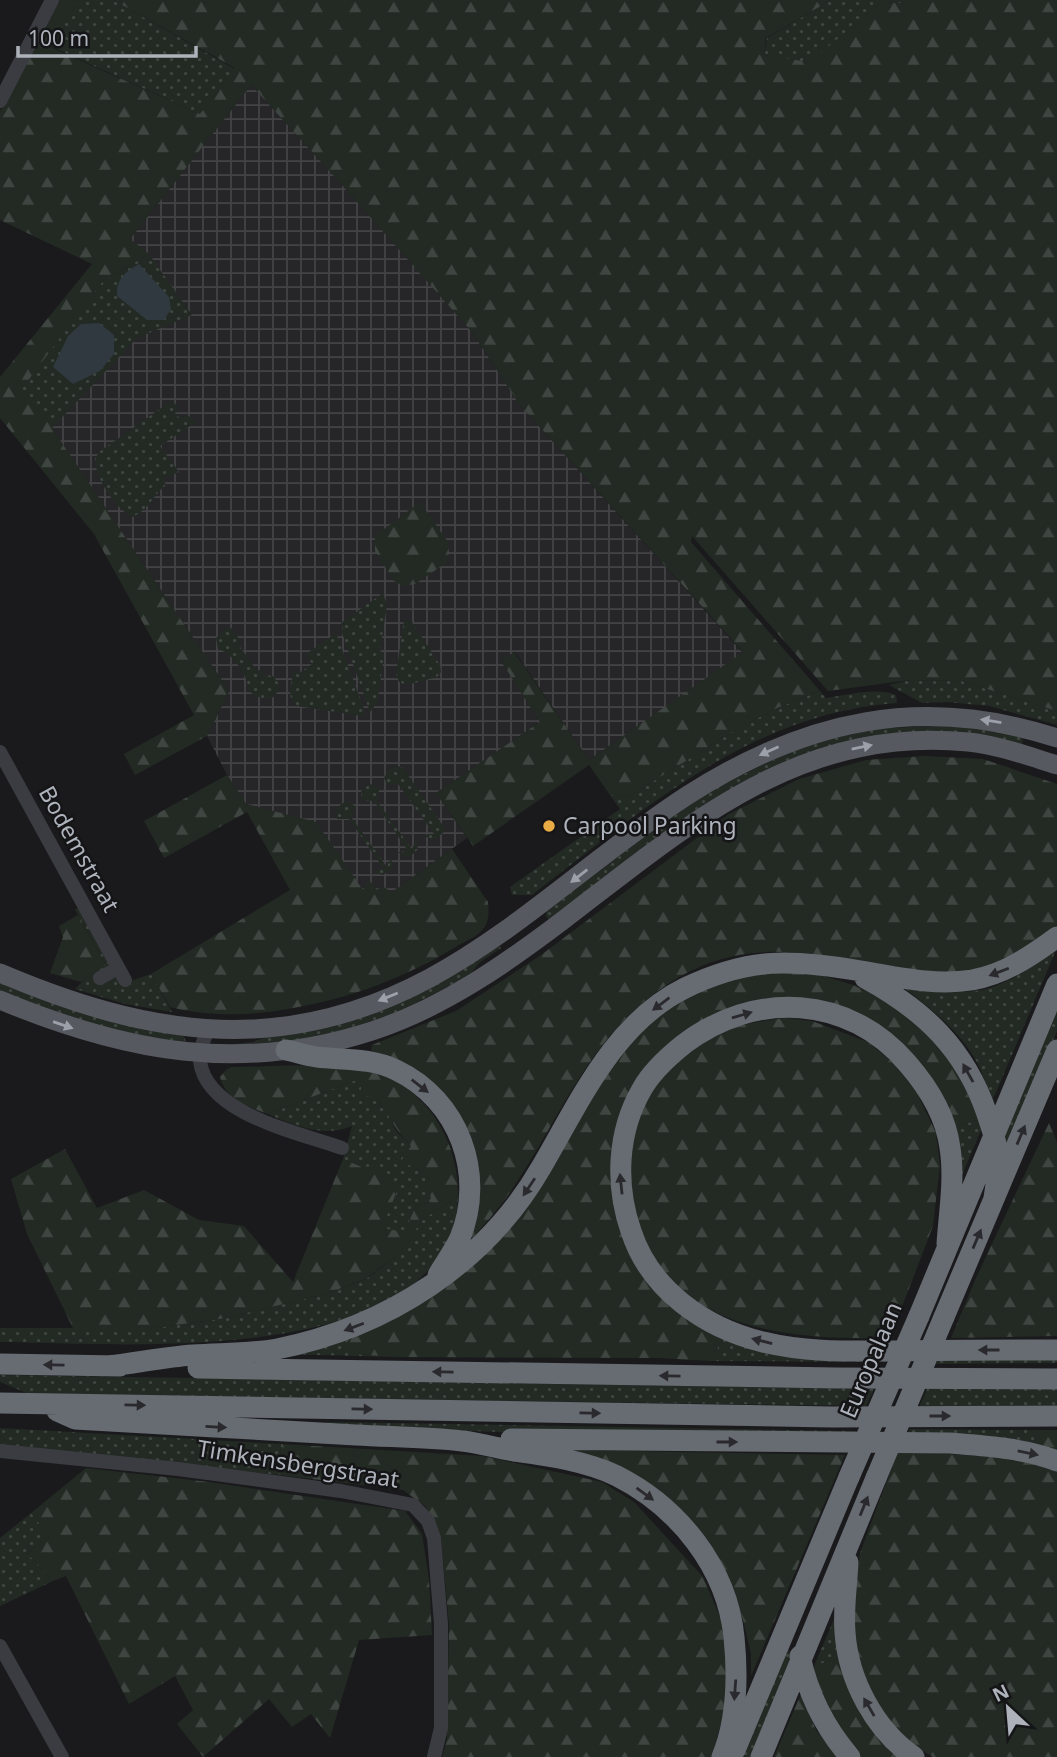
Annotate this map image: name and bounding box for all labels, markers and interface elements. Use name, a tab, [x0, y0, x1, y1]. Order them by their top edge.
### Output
scale bar	[18, 14, 196, 58]
text: 100 m	[28, 24, 89, 52]
one-way arrow	[980, 716, 1002, 727]
one-way arrow	[851, 742, 873, 753]
one-way arrow	[759, 745, 779, 757]
street label: Bodemstraat	[32, 780, 128, 917]
place label: Carpool Parking	[563, 809, 737, 841]
marker: Carpool Parking	[541, 818, 557, 834]
one-way arrow	[571, 868, 589, 883]
one-way arrow	[988, 966, 1009, 977]
one-way arrow	[378, 992, 399, 1003]
one-way arrow	[652, 997, 670, 1011]
one-way arrow	[732, 1009, 753, 1019]
one-way arrow	[53, 1020, 74, 1031]
one-way arrow	[962, 1064, 974, 1083]
one-way arrow	[411, 1078, 429, 1093]
one-way arrow	[1015, 1125, 1026, 1146]
one-way arrow	[615, 1173, 626, 1195]
one-way arrow	[522, 1178, 536, 1196]
one-way arrow	[971, 1229, 983, 1249]
street label: Europalaan	[831, 1297, 909, 1422]
one-way arrow	[344, 1321, 365, 1332]
one-way arrow	[751, 1335, 773, 1346]
one-way arrow	[978, 1344, 1000, 1356]
one-way arrow	[43, 1360, 65, 1371]
one-way arrow	[432, 1366, 454, 1378]
one-way arrow	[659, 1370, 681, 1381]
one-way arrow	[124, 1400, 146, 1411]
one-way arrow	[351, 1403, 373, 1415]
one-way arrow	[579, 1407, 601, 1418]
one-way arrow	[929, 1410, 951, 1422]
one-way arrow	[206, 1422, 228, 1433]
street label: Timkensbergstraat	[195, 1431, 401, 1495]
one-way arrow	[717, 1436, 739, 1448]
one-way arrow	[1017, 1448, 1039, 1459]
one-way arrow	[635, 1487, 654, 1501]
one-way arrow	[859, 1496, 870, 1517]
north arrow	[973, 1673, 1043, 1743]
text: N	[988, 1678, 1013, 1708]
one-way arrow	[730, 1679, 741, 1701]
one-way arrow	[863, 1697, 875, 1717]

